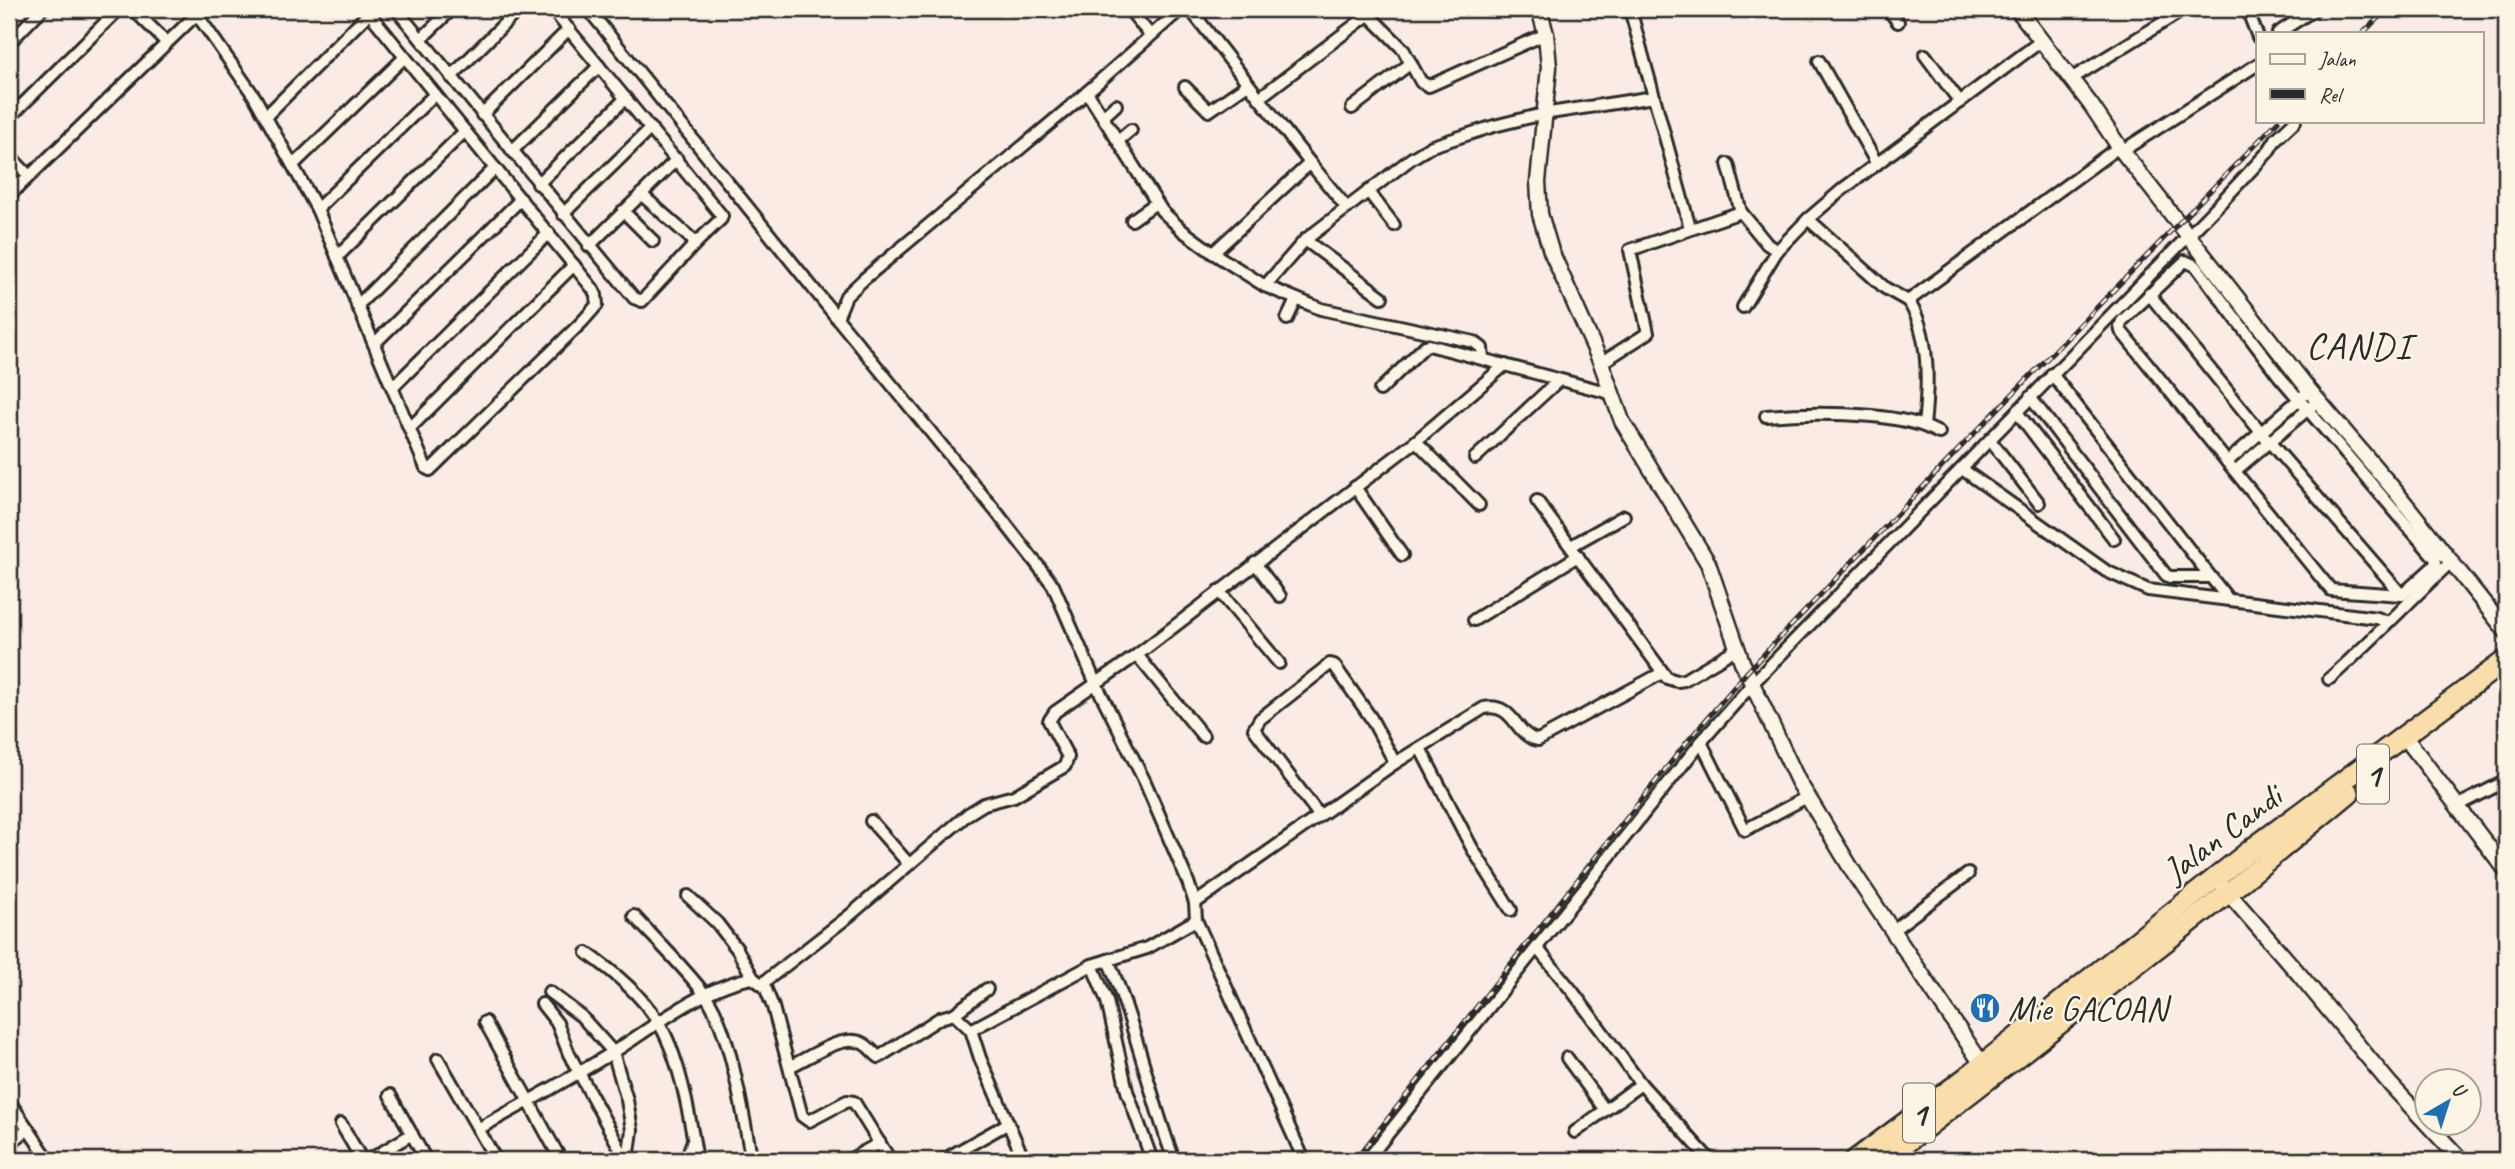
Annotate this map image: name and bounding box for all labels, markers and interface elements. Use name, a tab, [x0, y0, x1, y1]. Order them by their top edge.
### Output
legend	[2256, 32, 2484, 122]
text: Jalan	[2318, 46, 2356, 72]
text: Rel	[2319, 82, 2344, 108]
district label: CANDI	[2306, 322, 2418, 369]
road number: 1	[2357, 744, 2389, 804]
street label: Jalan Candi	[2152, 772, 2294, 894]
place label: Mie GACOAN	[2008, 986, 2172, 1031]
restaurant icon: Mie GACOAN	[1968, 991, 2002, 1025]
north arrow	[2414, 1068, 2484, 1138]
text: U	[2447, 1077, 2472, 1104]
road number: 1	[1903, 1084, 1935, 1142]

